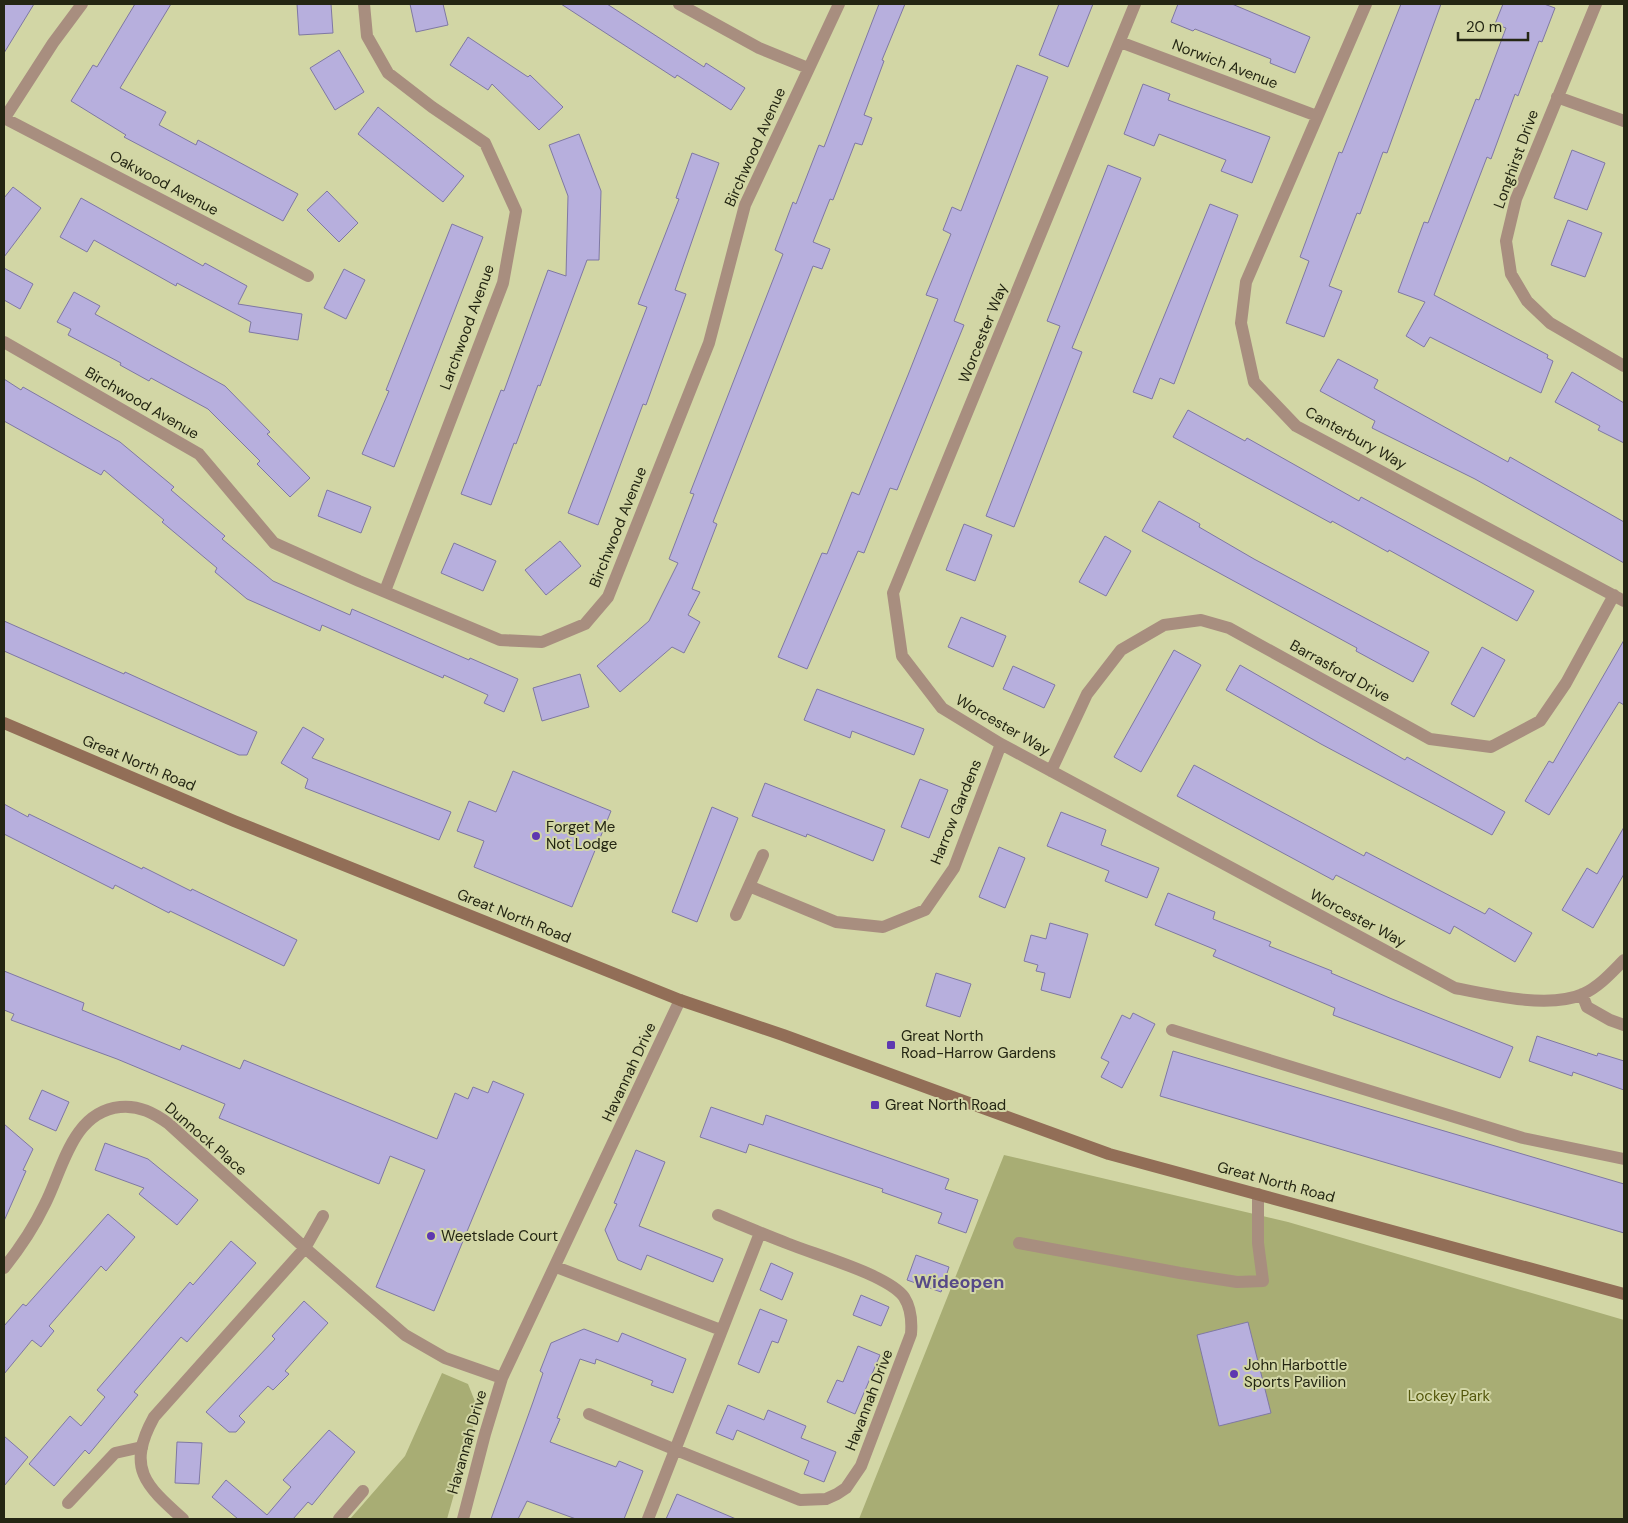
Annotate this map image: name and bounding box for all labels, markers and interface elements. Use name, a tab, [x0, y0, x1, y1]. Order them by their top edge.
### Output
scale bar	[1458, 10, 1528, 42]
text: 20 m	[1466, 17, 1502, 37]
street label: Norwich Avenue	[1169, 35, 1281, 93]
street label: Birchwood Avenue	[720, 84, 790, 210]
street label: Longhirst Drive	[1489, 107, 1543, 211]
street label: Oakwood Avenue	[106, 146, 222, 220]
street label: Larchwood Avenue	[435, 262, 499, 392]
street label: Worcester Way	[954, 280, 1012, 386]
street label: Birchwood Avenue	[81, 362, 203, 444]
street label: Canterbury Way	[1302, 402, 1411, 475]
street label: Birchwood Avenue	[585, 464, 651, 590]
street label: Barrasford Drive	[1286, 635, 1394, 707]
street label: Worcester Way	[952, 690, 1054, 760]
street label: Great North Road	[79, 730, 199, 796]
street label: Harrow Gardens	[926, 756, 986, 868]
place label: Forget Me Not Lodge	[546, 817, 617, 854]
marker: Forget Me Not Lodge	[530, 830, 542, 842]
street label: Great North Road	[454, 884, 574, 948]
street label: Worcester Way	[1307, 884, 1410, 952]
street label: Havannah Drive	[597, 1019, 661, 1125]
place label: Great North Road-Harrow Gardens	[901, 1026, 1056, 1063]
marker: Great North Road-Harrow Gardens	[885, 1039, 897, 1051]
place label: Great North Road	[885, 1095, 1006, 1115]
street label: Dunnock Place	[161, 1098, 251, 1180]
marker: Great North Road	[869, 1099, 881, 1111]
street label: Great North Road	[1215, 1157, 1337, 1207]
place label: Weetslade Court	[441, 1226, 558, 1246]
marker: Weetslade Court	[425, 1230, 437, 1242]
district label: Wideopen	[914, 1270, 1004, 1294]
street label: Havannah Drive	[840, 1346, 898, 1454]
place label: John Harbottle Sports Pavilion	[1244, 1355, 1347, 1392]
marker: John Harbottle Sports Pavilion	[1228, 1368, 1240, 1380]
park label: Lockey Park	[1408, 1386, 1491, 1406]
street label: Havannah Drive	[443, 1388, 491, 1496]

